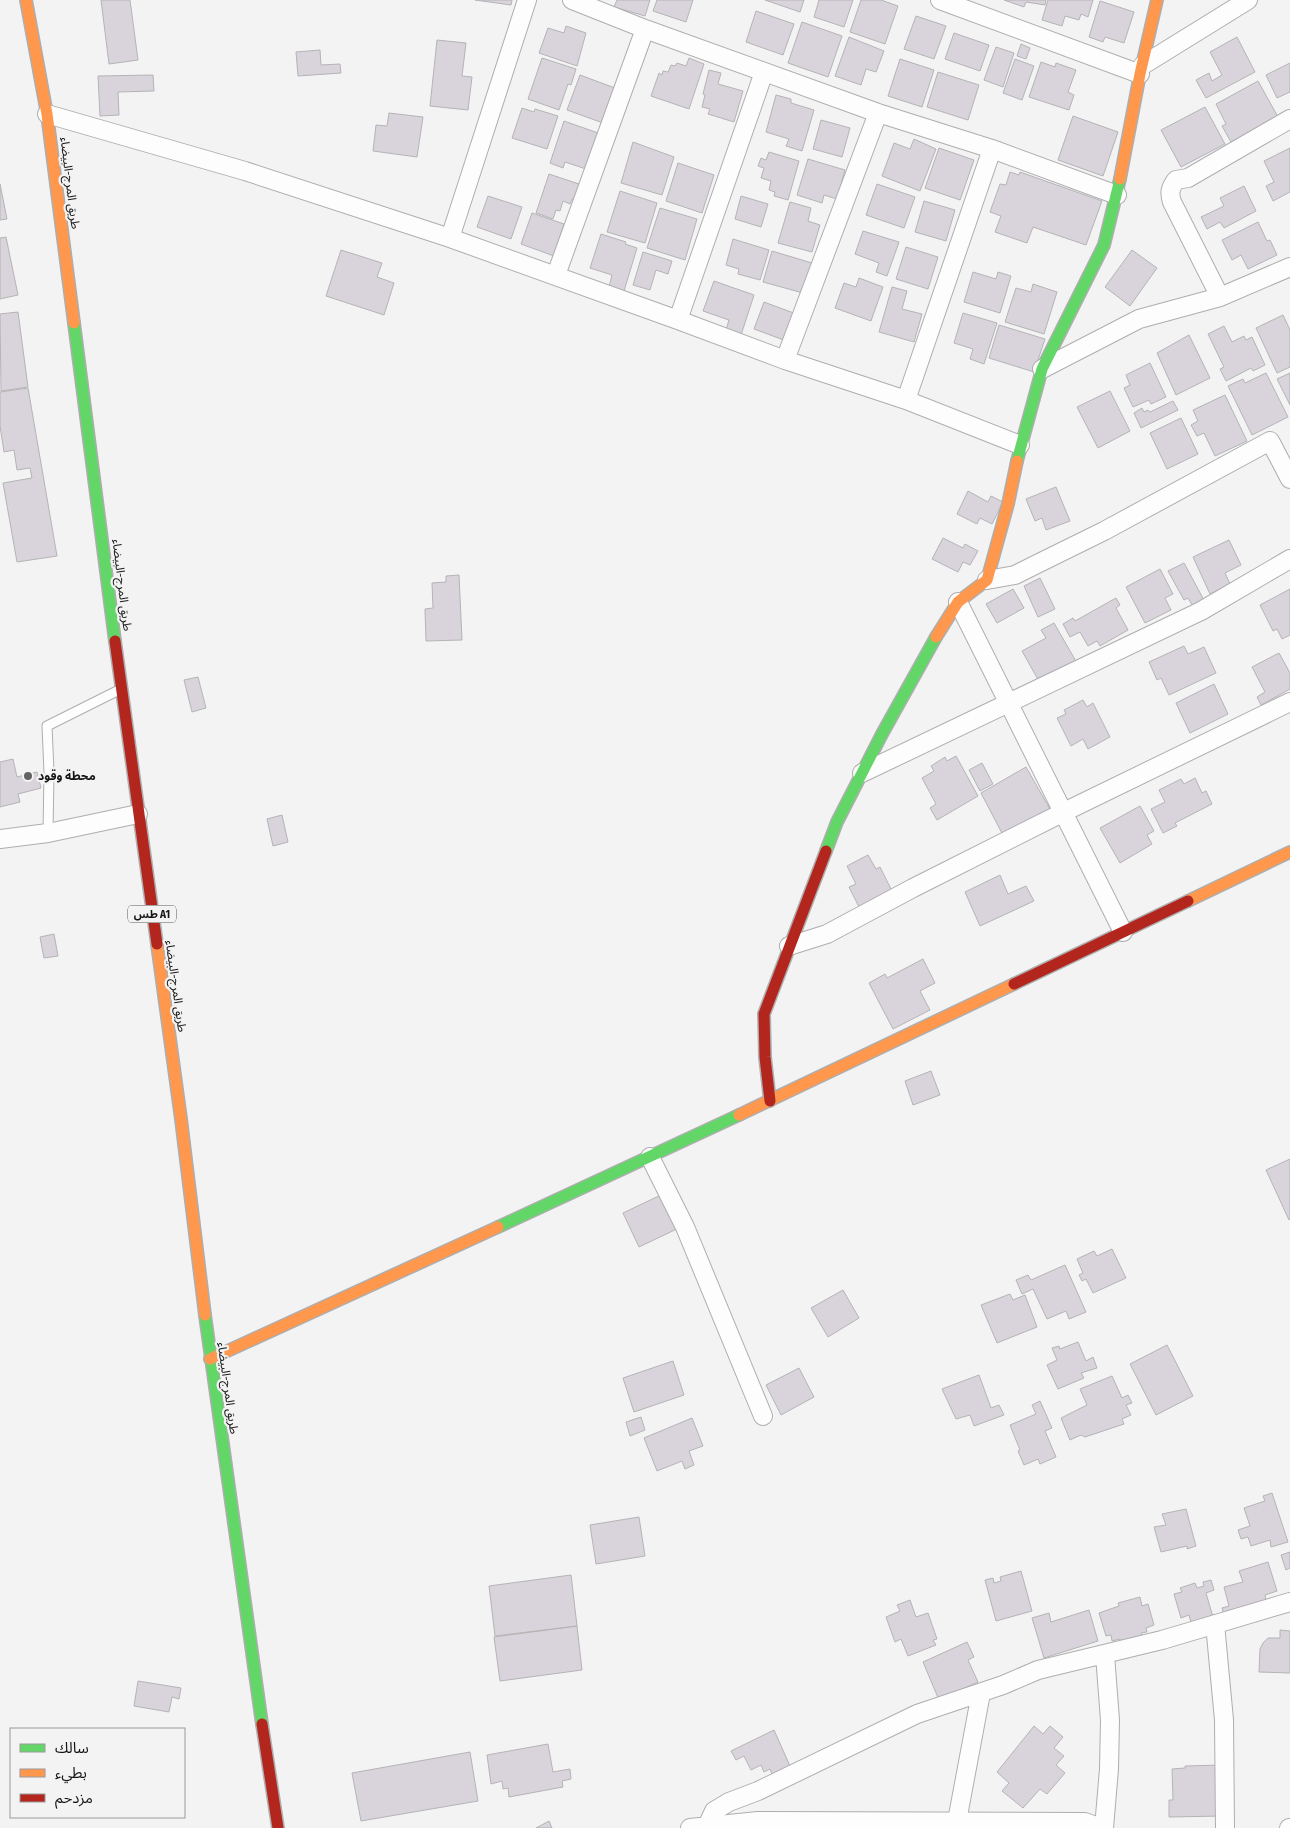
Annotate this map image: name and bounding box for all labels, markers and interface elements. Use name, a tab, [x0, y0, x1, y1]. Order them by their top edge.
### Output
street label: طريق المرج-البيضاء	[55, 136, 83, 230]
street label: طريق المرج-البيضاء	[107, 538, 135, 632]
place label: محطة وقود	[38, 769, 96, 783]
marker: محطة وقود	[22, 770, 34, 782]
road number: طس A1	[128, 906, 176, 922]
street label: طريق المرج-البيضاء	[161, 939, 189, 1033]
street label: طريق المرج-البيضاء	[213, 1341, 241, 1435]
legend	[10, 1728, 185, 1818]
text: سالك	[55, 1739, 89, 1757]
text: بطيء	[55, 1764, 87, 1784]
text: مزدحم	[55, 1789, 93, 1809]

